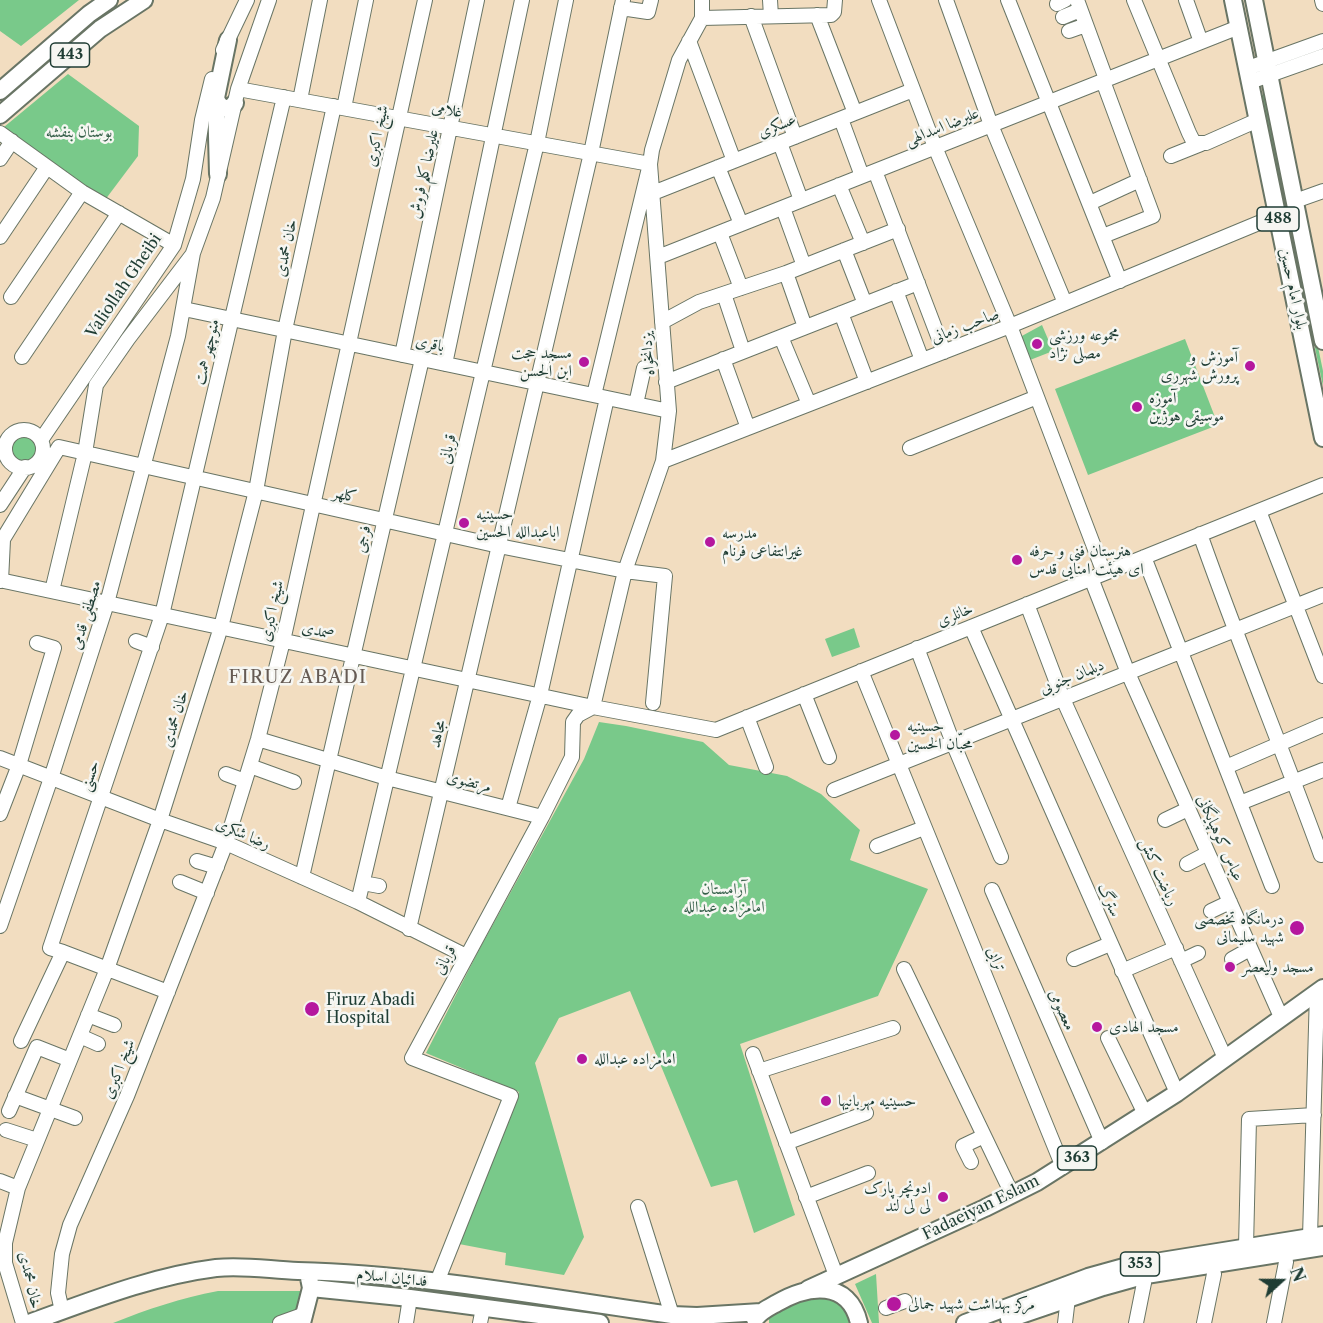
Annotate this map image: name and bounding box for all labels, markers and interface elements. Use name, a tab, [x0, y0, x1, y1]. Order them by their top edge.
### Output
road number: 443	[50, 43, 90, 67]
street label: غلامی	[430, 98, 464, 122]
street label: شیخ اکبری	[361, 103, 393, 169]
street label: علیرضا اسدالهی	[902, 104, 982, 150]
street label: عسکری	[755, 110, 799, 142]
park label: بوستان بنفشه	[46, 122, 112, 142]
street label: علیرضا کلم فروش	[405, 127, 443, 221]
road number: 488	[1257, 207, 1299, 231]
street label: خان محمدی	[271, 218, 301, 278]
street label: Valiollah Gheibi	[82, 230, 166, 342]
street label: بلوار امام حسین	[1275, 246, 1311, 332]
street label: صاحب زمانی	[928, 304, 1002, 348]
street label: منوچهر همت	[190, 317, 224, 387]
place label: مجموعه ورزشی مصلی نژاد	[1049, 325, 1119, 363]
street label: باقری	[414, 332, 446, 356]
street label: یزدانخواه	[637, 332, 659, 376]
marker: مجموعه ورزشی مصلی نژاد	[1030, 337, 1044, 351]
place label: مسجد حجت ابن الحسن	[511, 343, 572, 381]
place label: آموزش و پرورش شهرری	[1161, 347, 1238, 385]
marker: مسجد حجت ابن الحسن	[577, 355, 591, 369]
marker: آموزش و پرورش شهرری	[1243, 359, 1257, 373]
place label: آموزه موسیقی هوژین	[1149, 388, 1224, 426]
marker: آموزه موسیقی هوژین	[1130, 400, 1144, 414]
street label: قربانی	[435, 432, 461, 466]
street label: کلهر	[331, 483, 359, 507]
place label: حسینیه اباعبدالله الحسین	[476, 504, 560, 542]
marker: حسینیه اباعبدالله الحسین	[457, 516, 471, 530]
street label: فرجی	[351, 523, 375, 555]
place label: مدرسه غیرانتفاعی فرنام	[722, 523, 803, 561]
marker: مدرسه غیرانتفاعی فرنام	[703, 535, 717, 549]
place label: هنرستان فنی و حرفه ای هیئت امنایی قدس	[1029, 541, 1144, 579]
marker: هنرستان فنی و حرفه ای هیئت امنایی قدس	[1010, 553, 1024, 567]
street label: مصطفی قدمی	[66, 578, 106, 652]
street label: شیخ اکبری	[256, 578, 288, 644]
street label: خانلری	[934, 599, 976, 631]
street label: صمدی	[300, 618, 336, 644]
street label: دیلمان جنوبی	[1037, 655, 1107, 699]
district label: FIRUZ ABADI	[229, 667, 367, 689]
street label: خان محمدی	[157, 688, 193, 750]
place label: حسینیه محبّان الحسین	[907, 716, 972, 754]
street label: مجاهد	[425, 718, 451, 750]
marker: حسینیه محبّان الحسین	[888, 728, 902, 742]
street label: حسنی	[76, 758, 104, 794]
street label: مرتضوی	[445, 767, 493, 797]
street label: عباس کوهپایگانی	[1192, 792, 1248, 884]
street label: رضا شکری	[213, 814, 273, 854]
street label: ریاضت کش	[1136, 835, 1182, 909]
park label: آرامستان امامزاده عبدالله	[683, 879, 765, 917]
street label: سترگ	[1093, 880, 1125, 920]
place label: درمانگاه تخصصی شهید سلیمانی	[1194, 909, 1284, 947]
marker: درمانگاه تخصصی شهید سلیمانی	[1288, 919, 1306, 937]
street label: قربانی	[429, 942, 461, 978]
street label: ترابی	[982, 944, 1010, 974]
place label: مسجد ولیعصر	[1242, 957, 1314, 977]
marker: مسجد ولیعصر	[1223, 960, 1237, 974]
street label: معصومی	[1044, 986, 1080, 1034]
place label: Firuz Abadi Hospital	[326, 990, 415, 1028]
marker: Firuz Abadi Hospital	[303, 1000, 321, 1018]
place label: مسجد الهادی	[1109, 1017, 1179, 1037]
marker: مسجد الهادی	[1090, 1020, 1104, 1034]
street label: شیخ اکبری	[98, 1036, 140, 1102]
place label: امامزاده عبدالله	[594, 1049, 676, 1069]
marker: امامزاده عبدالله	[575, 1052, 589, 1066]
place label: حسینیه مهربانیها	[838, 1091, 916, 1111]
marker: حسینیه مهربانیها	[819, 1094, 833, 1108]
road number: 363	[1058, 1146, 1096, 1170]
street label: Fadaeiyan Eslam	[920, 1171, 1042, 1245]
place label: ادونچر پارک لی لی لند	[864, 1178, 931, 1216]
marker: ادونچر پارک لی لی لند	[936, 1190, 950, 1204]
street label: خان محمدی	[14, 1249, 46, 1311]
north arrow	[1251, 1251, 1311, 1311]
road number: 353	[1120, 1252, 1160, 1276]
text: N	[1286, 1264, 1310, 1285]
street label: فدائیان اسلام	[356, 1265, 428, 1291]
place label: مرکز بهداشت شهید جمالی	[908, 1294, 1035, 1314]
marker: مرکز بهداشت شهید جمالی	[885, 1295, 903, 1313]

